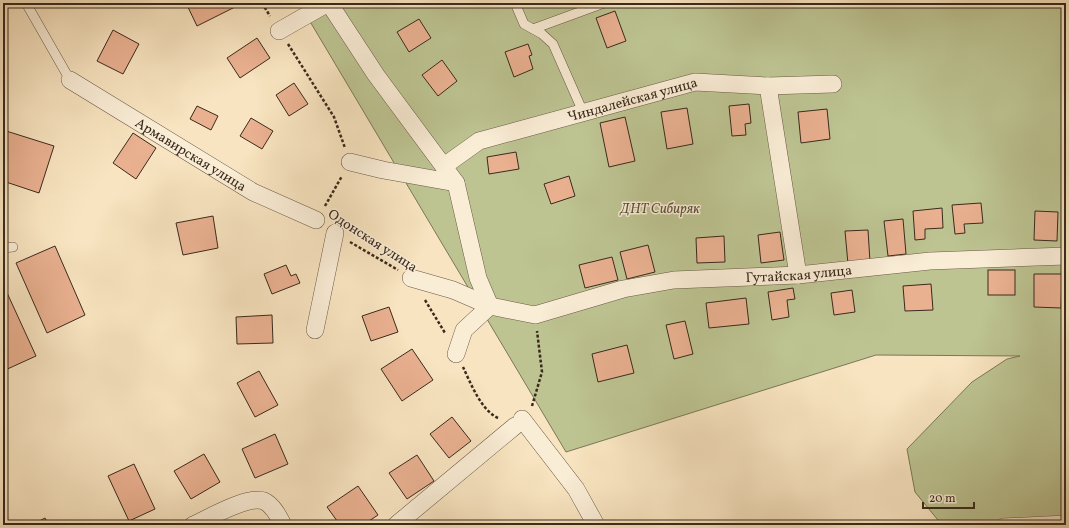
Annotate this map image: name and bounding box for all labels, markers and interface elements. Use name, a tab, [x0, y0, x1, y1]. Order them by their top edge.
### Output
street label: Чиндалейская улица	[566, 74, 700, 127]
street label: Армавирская улица	[131, 114, 250, 197]
park label: ДНТ Сибиряк	[619, 200, 700, 219]
street label: Одонская улица	[324, 205, 421, 277]
street label: Гутайская улица	[745, 261, 853, 288]
scale bar	[923, 484, 974, 510]
text: 20 m	[929, 491, 956, 507]

